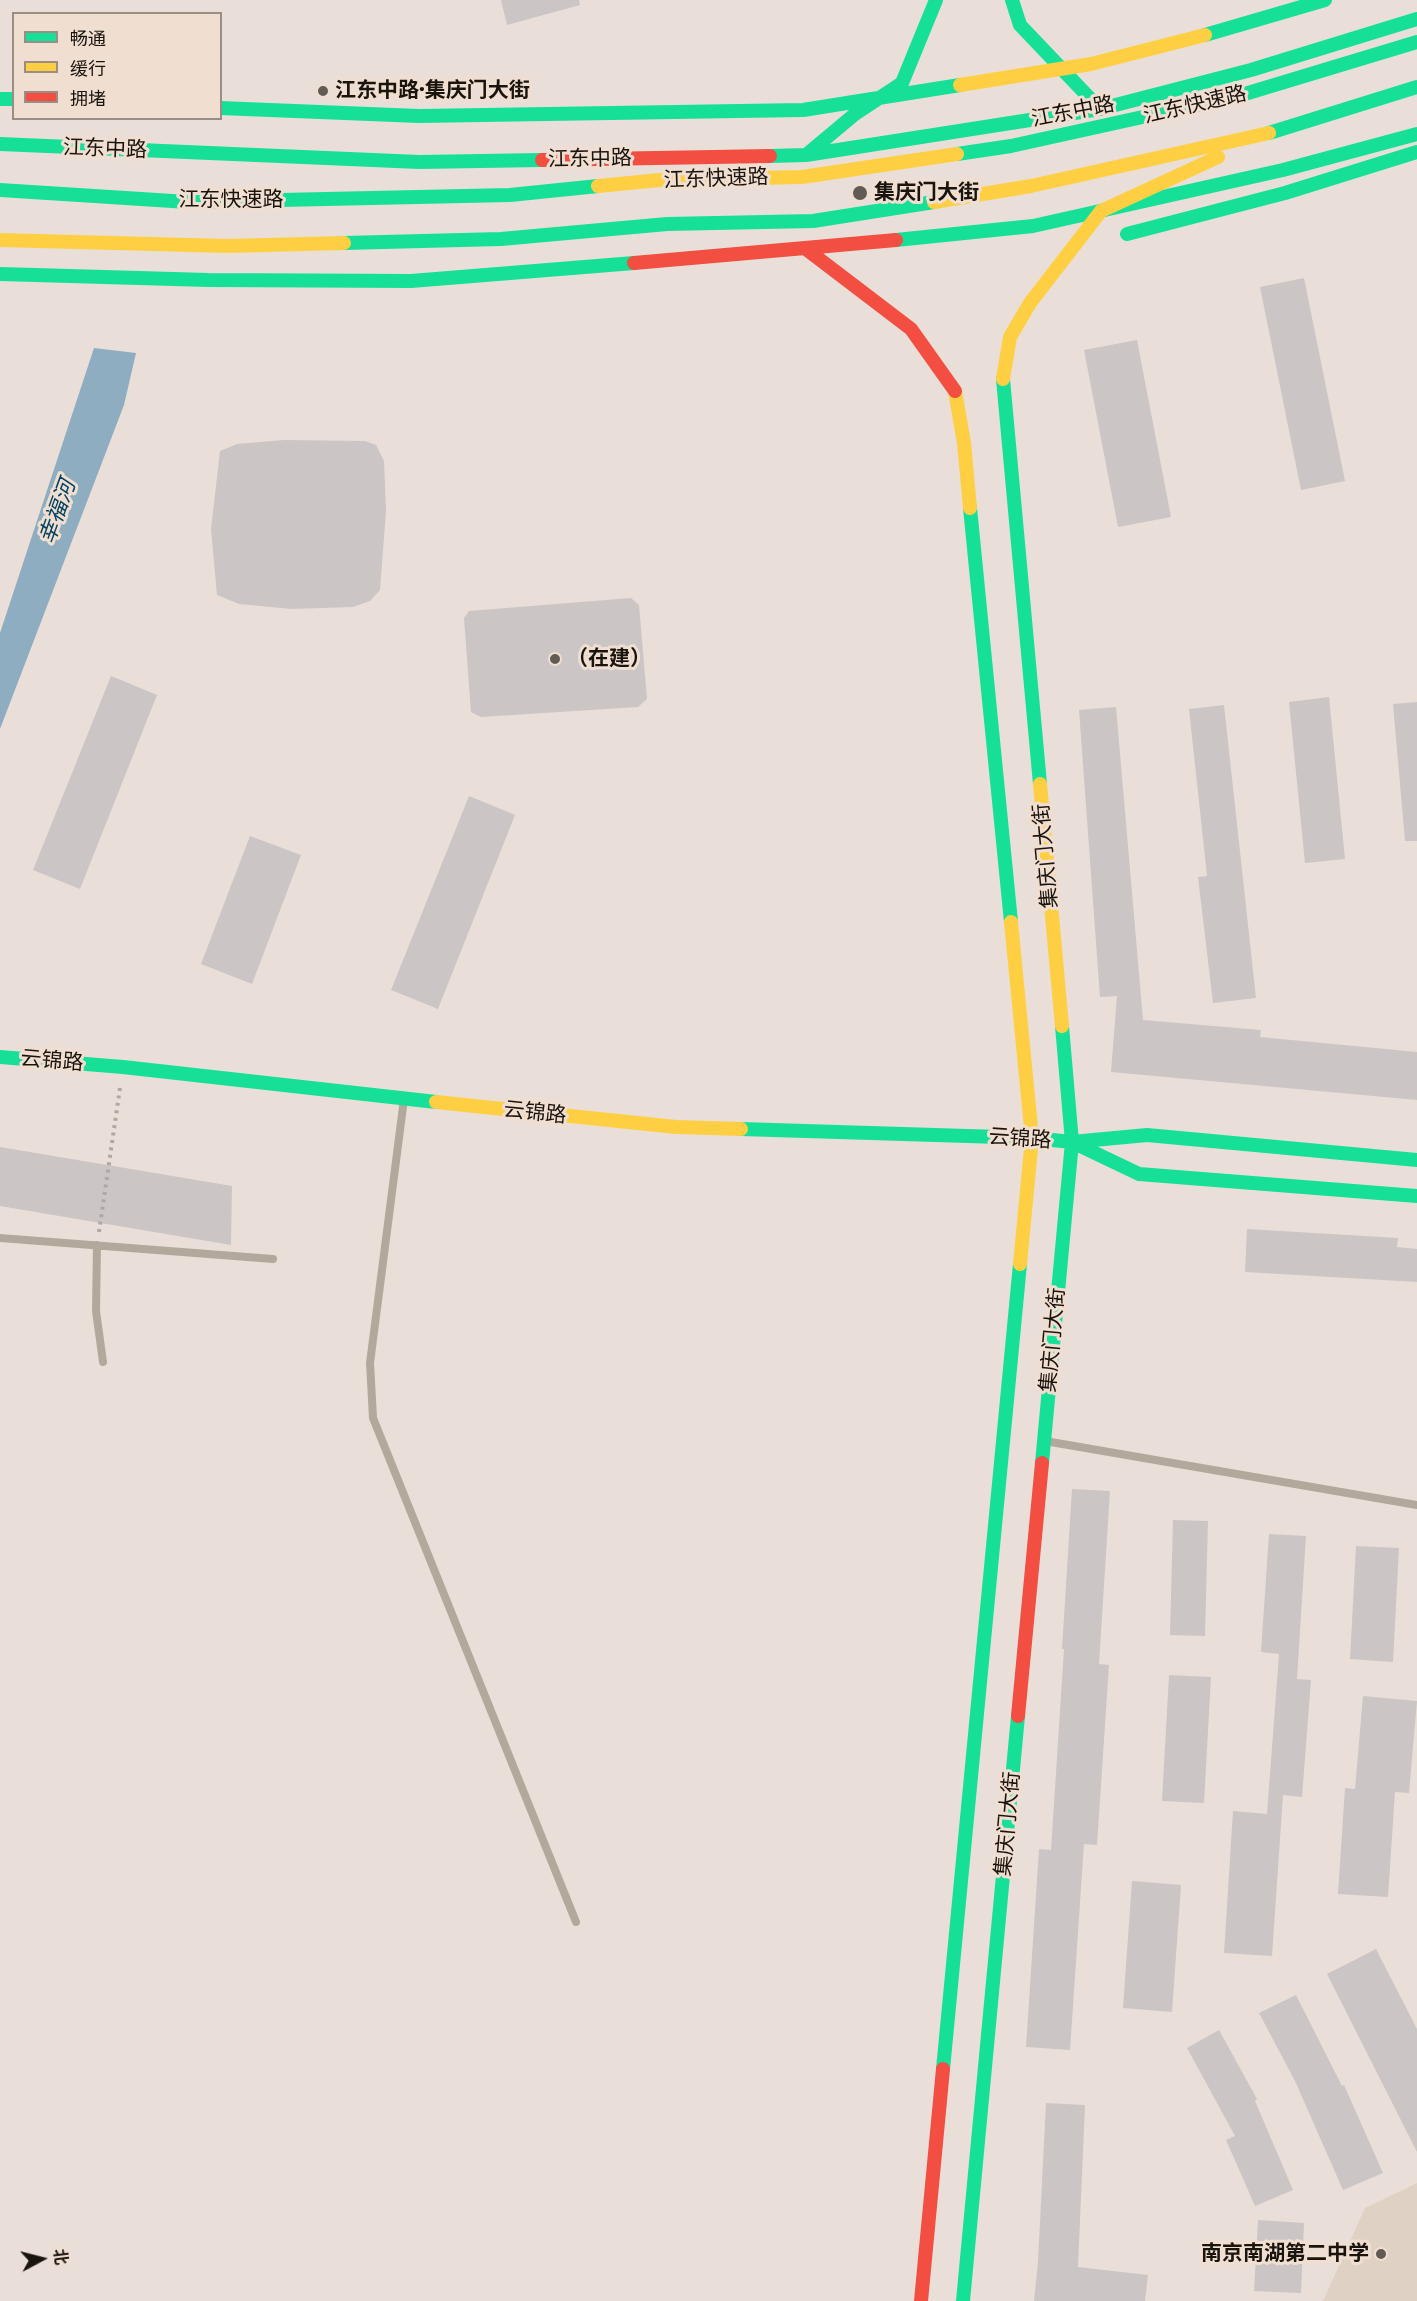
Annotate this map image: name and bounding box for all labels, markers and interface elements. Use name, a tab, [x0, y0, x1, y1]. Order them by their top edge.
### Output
legend	[12, 12, 222, 120]
text: 畅通	[70, 28, 106, 49]
text: 缓行	[70, 58, 106, 79]
place label: 江东中路·集庆门大街	[335, 78, 530, 104]
street label: 江东快速路	[1141, 81, 1249, 129]
marker: 江东中路·集庆门大街	[316, 84, 330, 98]
text: 拥堵	[70, 88, 106, 109]
street label: 江东中路	[1029, 92, 1117, 132]
street label: 江东中路	[63, 135, 147, 163]
street label: 江东中路	[548, 146, 632, 172]
street label: 江东快速路	[663, 165, 769, 193]
place label: 集庆门大街	[874, 180, 979, 206]
marker: 集庆门大街	[851, 184, 869, 202]
street label: 江东快速路	[179, 187, 283, 213]
water label: 幸福河	[34, 476, 82, 548]
place label: （在建）	[567, 646, 651, 672]
marker: （在建）	[548, 652, 562, 666]
street label: 集庆门大街	[1029, 803, 1063, 909]
street label: 云锦路	[20, 1046, 84, 1076]
street label: 云锦路	[502, 1097, 568, 1129]
street label: 云锦路	[988, 1124, 1052, 1154]
street label: 集庆门大街	[1036, 1287, 1070, 1393]
street label: 集庆门大街	[991, 1771, 1025, 1877]
north arrow	[12, 2229, 72, 2289]
place label: 南京南湖第二中学	[1201, 2241, 1369, 2267]
marker: 南京南湖第二中学	[1374, 2247, 1388, 2261]
text: 北	[50, 2248, 71, 2266]

